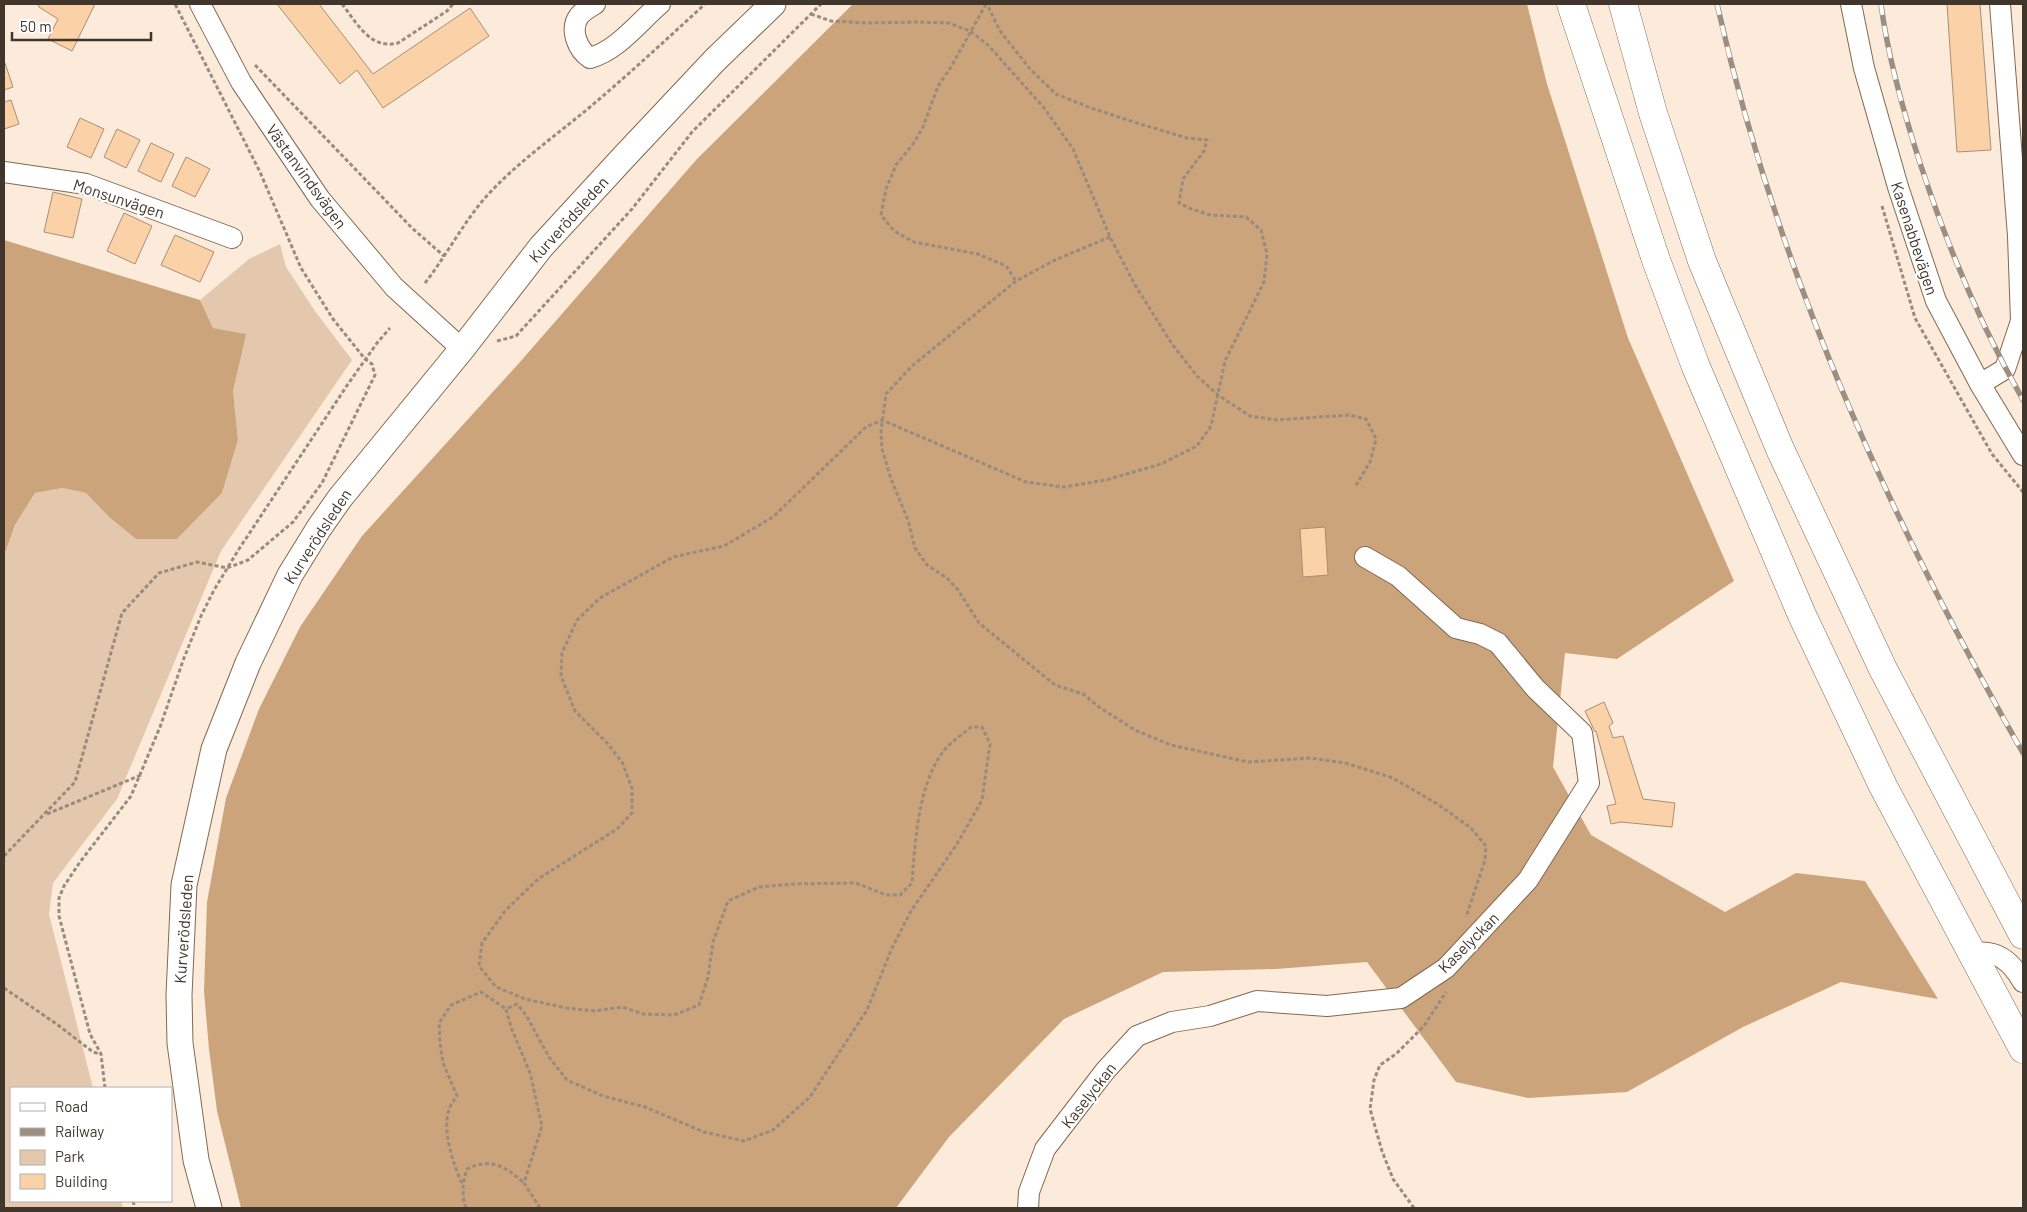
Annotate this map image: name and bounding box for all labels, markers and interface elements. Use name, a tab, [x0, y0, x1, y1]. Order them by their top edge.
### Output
scale bar	[12, 10, 151, 42]
text: 50 m	[20, 17, 52, 35]
street label: Västanvindsvägen	[263, 120, 351, 232]
street label: Kurverödsleden	[524, 172, 612, 266]
street label: Monsunvägen	[71, 174, 167, 222]
street label: Kasenabbevägen	[1888, 179, 1942, 297]
street label: Kurverödsleden	[279, 485, 355, 587]
street label: Kurverödsleden	[170, 874, 196, 984]
street label: Kaselyckan	[1434, 908, 1502, 976]
street label: Kaselyckan	[1057, 1058, 1119, 1132]
legend	[10, 1087, 172, 1202]
text: Road	[55, 1097, 88, 1115]
text: Railway	[55, 1122, 104, 1140]
text: Park	[55, 1147, 85, 1165]
text: Building	[55, 1172, 108, 1190]

